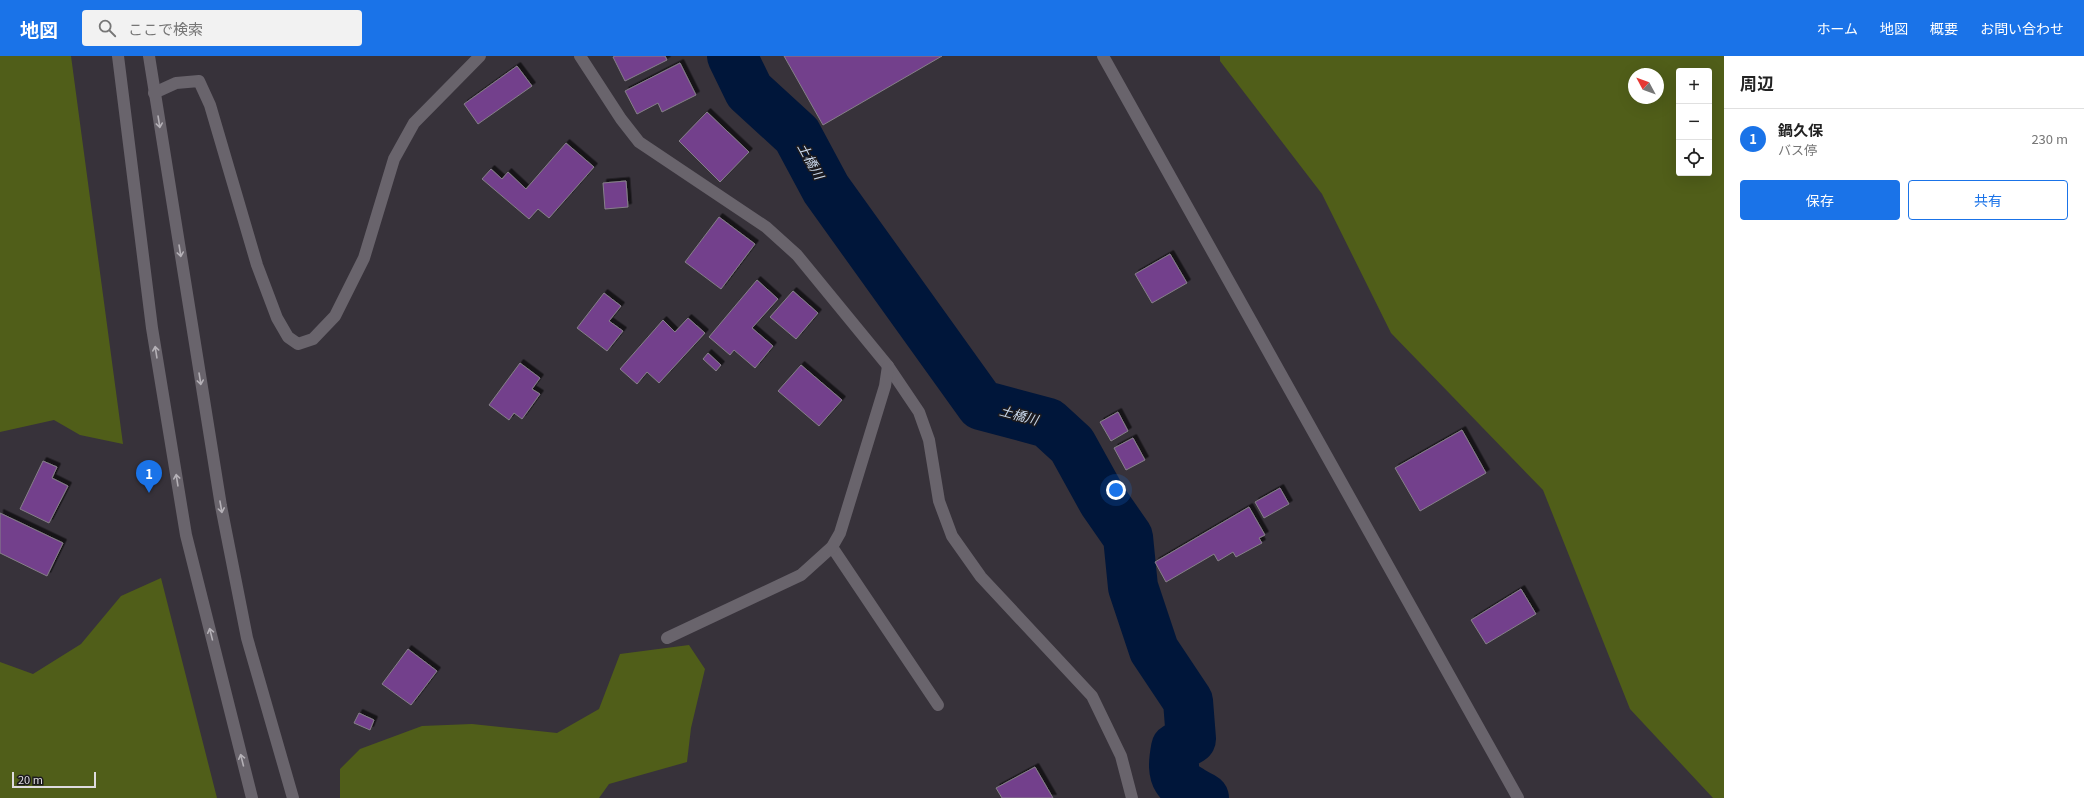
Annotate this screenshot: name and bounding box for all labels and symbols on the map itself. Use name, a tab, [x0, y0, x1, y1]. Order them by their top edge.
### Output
north arrow	[1628, 68, 1664, 104]
one-way arrow	[155, 115, 163, 128]
water label: 土橋川	[794, 139, 830, 184]
one-way arrow	[176, 244, 184, 257]
one-way arrow	[152, 346, 160, 359]
one-way arrow	[197, 372, 205, 385]
water label: 土橋川	[998, 400, 1042, 429]
pin: 1	[136, 460, 162, 493]
one-way arrow	[173, 474, 181, 487]
your location	[1106, 480, 1126, 500]
one-way arrow	[218, 500, 226, 513]
one-way arrow	[206, 628, 214, 641]
one-way arrow	[238, 754, 245, 767]
scale bar	[12, 770, 96, 789]

